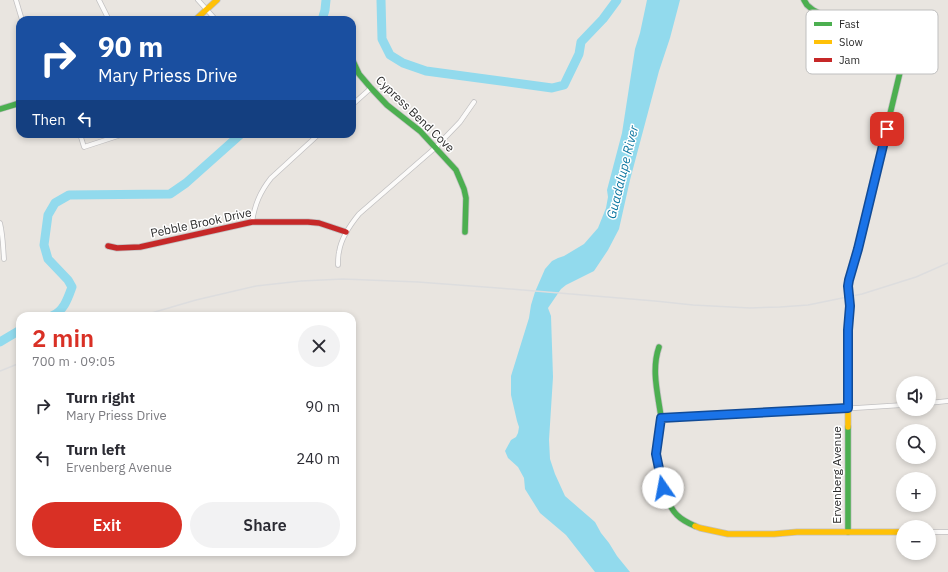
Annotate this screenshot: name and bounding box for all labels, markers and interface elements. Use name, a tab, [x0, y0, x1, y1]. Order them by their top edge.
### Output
legend	[806, 10, 938, 74]
text: Fast	[839, 17, 860, 31]
text: 90 m	[98, 28, 163, 65]
icon: right	[32, 32, 84, 84]
text: Slow	[839, 35, 863, 49]
text: Jam	[839, 53, 860, 67]
text: Mary Priess Drive	[98, 64, 237, 87]
street label: Cypress Bend Cove	[373, 72, 458, 155]
icon: left	[74, 108, 96, 130]
text: Then	[32, 110, 66, 129]
pin	[870, 112, 904, 146]
icon: arrive	[876, 118, 898, 140]
water label: Guadalupe River	[603, 122, 643, 221]
street label: Pebble Brook Drive	[149, 204, 253, 241]
text: 2 min	[32, 322, 94, 354]
button: close	[298, 325, 340, 367]
text: 700 m · 09:05	[32, 353, 115, 370]
map controls	[896, 376, 936, 560]
button: sound	[896, 376, 936, 416]
text: Turn right	[66, 388, 135, 407]
icon: right	[32, 395, 54, 417]
text: 90 m	[305, 397, 340, 416]
text: Mary Priess Drive	[66, 407, 167, 424]
button: search	[896, 424, 936, 464]
street label: Ervenberg Avenue	[829, 426, 844, 524]
text: Turn left	[66, 440, 126, 459]
icon: left	[32, 447, 54, 469]
text: 240 m	[296, 449, 340, 468]
text: Ervenberg Avenue	[66, 459, 172, 476]
position arrow	[642, 467, 684, 509]
button: +	[896, 472, 936, 512]
button: Exit	[32, 502, 182, 548]
button: Share	[190, 502, 340, 548]
button: −	[896, 520, 936, 560]

